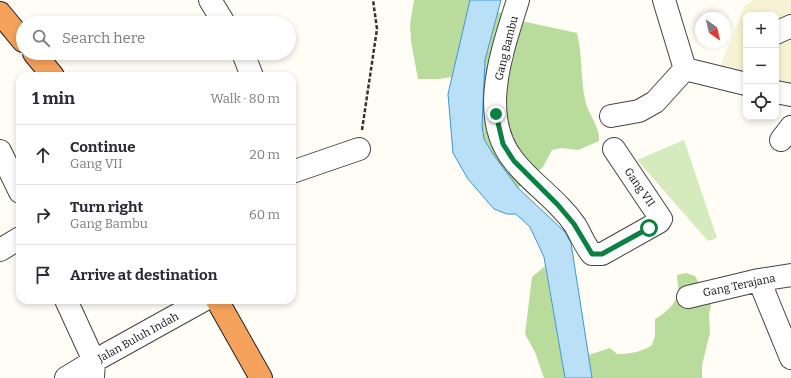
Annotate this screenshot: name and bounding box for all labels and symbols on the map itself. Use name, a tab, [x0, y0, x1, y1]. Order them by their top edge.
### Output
north arrow	[695, 12, 731, 48]
street label: Gang Bambu	[492, 14, 521, 82]
route end	[487, 105, 505, 123]
street label: Gang VII	[622, 165, 658, 209]
route start	[640, 219, 658, 237]
street label: Gang Terajana	[702, 271, 777, 300]
street label: Jalan Buluh Indah	[95, 310, 181, 366]

